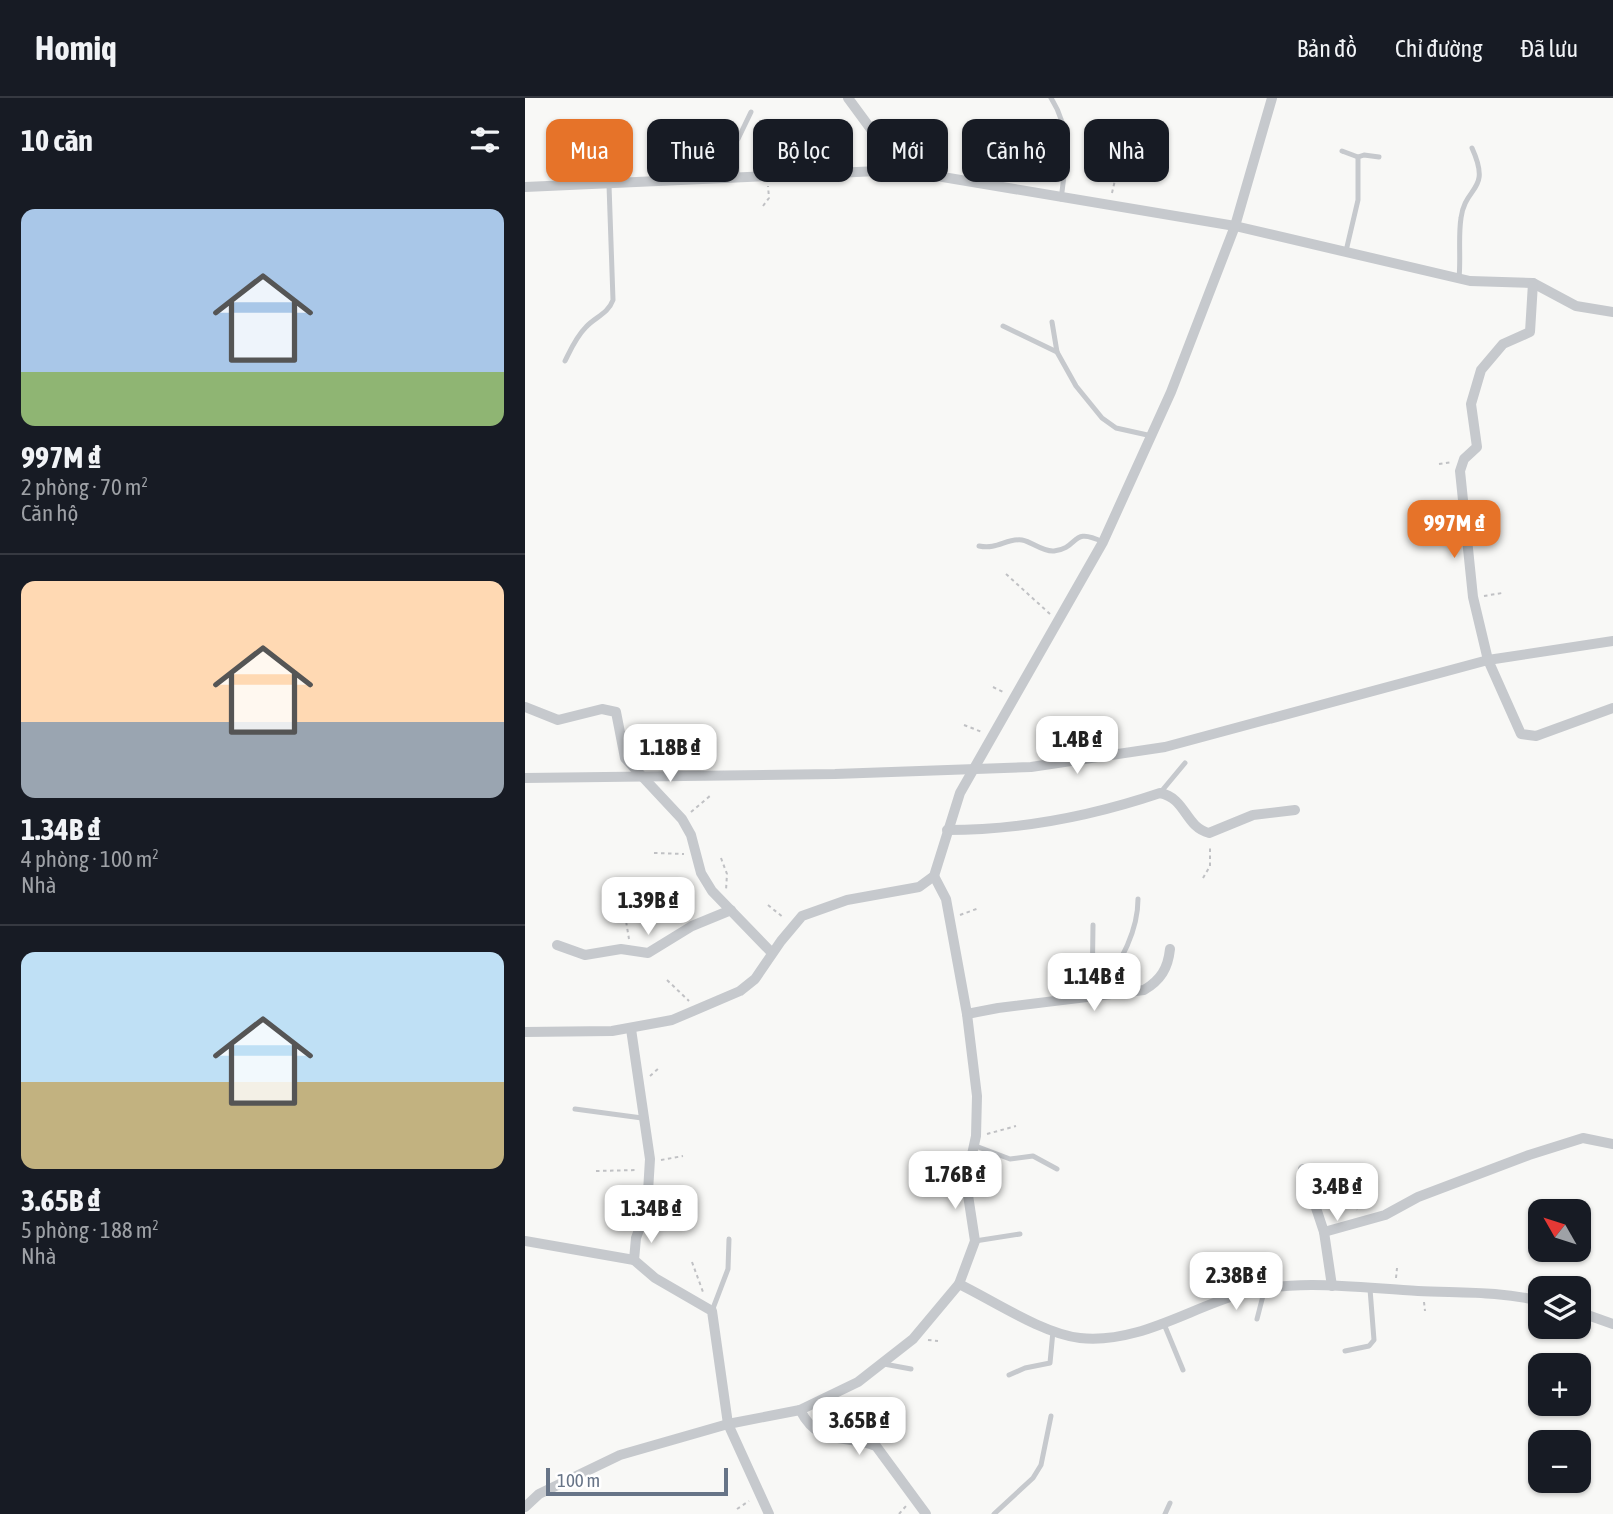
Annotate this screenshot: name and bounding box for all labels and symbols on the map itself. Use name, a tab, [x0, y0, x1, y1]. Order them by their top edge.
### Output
pin: 997M ₫	[1397, 500, 1511, 560]
pin: 1.4B ₫	[1020, 716, 1134, 776]
pin: 1.18B ₫	[605, 724, 735, 784]
pin: 1.39B ₫	[583, 878, 713, 937]
pin: 1.14B ₫	[1029, 954, 1159, 1013]
pin: 1.76B ₫	[890, 1152, 1020, 1211]
pin: 3.4B ₫	[1280, 1164, 1394, 1223]
pin: 1.34B ₫	[586, 1186, 716, 1245]
north arrow	[1528, 1199, 1591, 1262]
pin: 2.38B ₫	[1171, 1252, 1301, 1312]
pin: 3.65B ₫	[794, 1398, 924, 1457]
scale bar	[546, 1465, 728, 1497]

